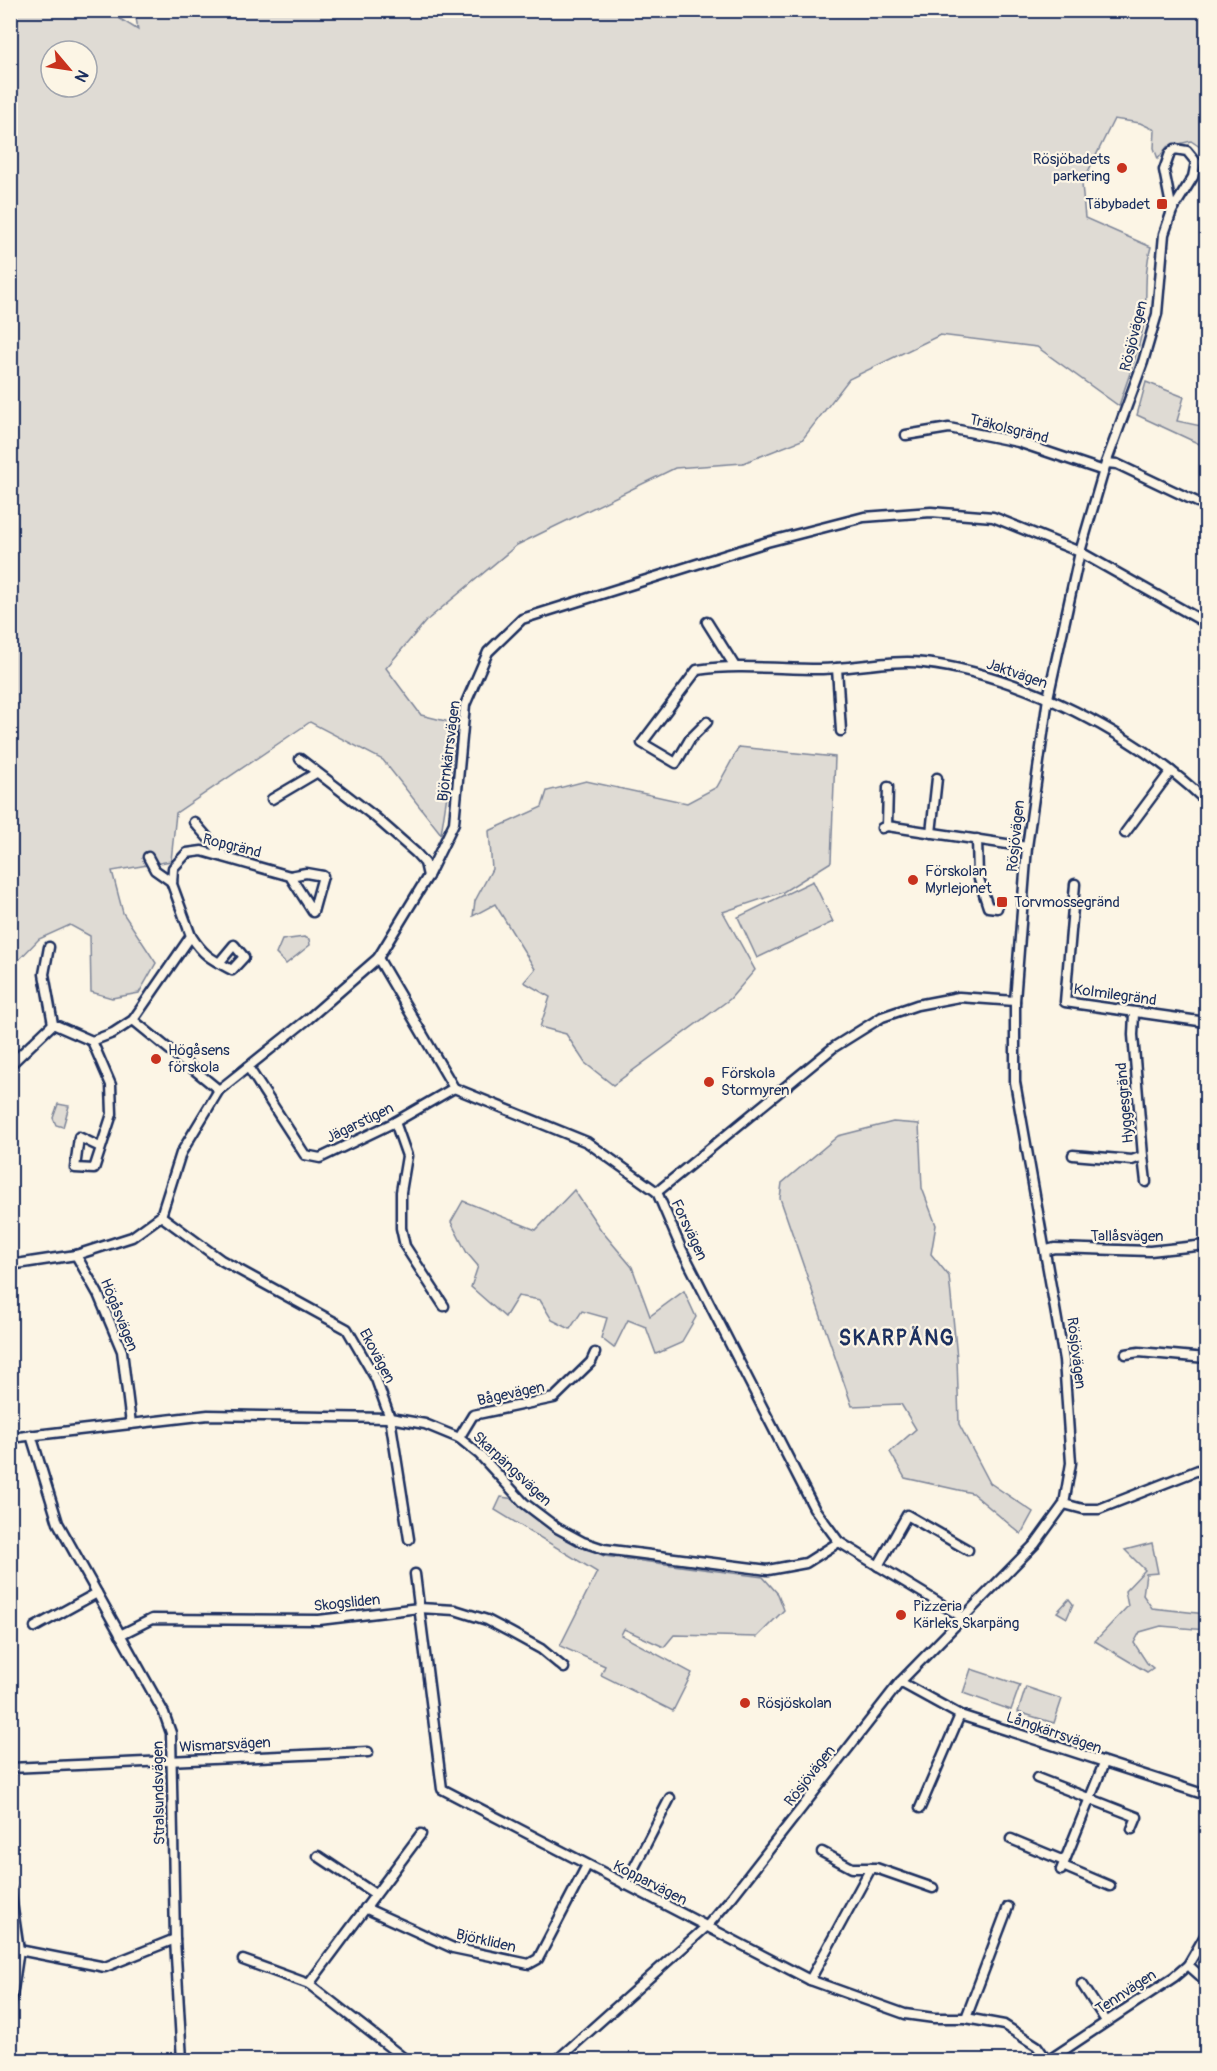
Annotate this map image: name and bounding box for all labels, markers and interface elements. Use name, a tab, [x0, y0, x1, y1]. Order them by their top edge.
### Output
north arrow	[39, 39, 99, 99]
text: N	[70, 66, 93, 86]
place label: Rösjöbadets parkering	[1033, 150, 1110, 186]
marker: Rösjöbadets parkering	[1115, 161, 1129, 175]
place label: Täbybadet	[1085, 195, 1151, 214]
marker: Täbybadet	[1155, 197, 1169, 211]
street label: Rösjövägen	[1116, 299, 1152, 373]
street label: Träkolsgränd	[967, 410, 1051, 448]
street label: Jaktvägen	[984, 655, 1050, 693]
street label: Björnkärrsvägen	[433, 699, 465, 803]
street label: Rösjövägen	[1003, 799, 1029, 873]
street label: Ropgränd	[201, 830, 263, 862]
place label: Förskolan Myrlejonet	[925, 862, 993, 898]
marker: Förskolan Myrlejonet	[906, 873, 920, 887]
place label: Torvmossegränd	[1014, 893, 1120, 912]
marker: Torvmossegränd	[995, 895, 1009, 909]
street label: Kolmilegränd	[1072, 980, 1158, 1010]
place label: Högåsens förskola	[168, 1041, 230, 1077]
marker: Högåsens förskola	[149, 1052, 163, 1066]
street label: Hyggesgränd	[1112, 1062, 1138, 1144]
place label: Förskola Stormyren	[721, 1064, 790, 1100]
marker: Förskola Stormyren	[702, 1075, 716, 1089]
street label: Jägarstigen	[323, 1099, 397, 1147]
street label: Forsvägen	[667, 1196, 711, 1264]
street label: Tallåsvägen	[1090, 1227, 1164, 1246]
street label: Högåsvägen	[96, 1276, 142, 1354]
street label: Rösjövägen	[1062, 1316, 1090, 1390]
street label: Ekovägen	[355, 1325, 399, 1387]
district label: SKARPÄNG	[839, 1325, 955, 1352]
street label: Bågevägen	[476, 1378, 546, 1410]
street label: Skarpängsvägen	[468, 1428, 556, 1510]
street label: Skogsliden	[313, 1590, 381, 1616]
place label: Pizzeria Kärleks Skarpäng	[913, 1597, 1019, 1633]
marker: Pizzeria Kärleks Skarpäng	[894, 1608, 908, 1622]
place label: Rösjöskolan	[757, 1694, 832, 1713]
marker: Rösjöskolan	[738, 1696, 752, 1710]
street label: Långkärrsvägen	[1004, 1708, 1104, 1758]
street label: Wismarsvägen	[179, 1733, 271, 1757]
street label: Stralsundsvägen	[149, 1741, 169, 1845]
street label: Rösjövägen	[780, 1742, 840, 1810]
street label: Kopparvägen	[610, 1856, 690, 1910]
street label: Björkliden	[454, 1925, 518, 1957]
street label: Tennvägen	[1092, 1965, 1160, 2019]

